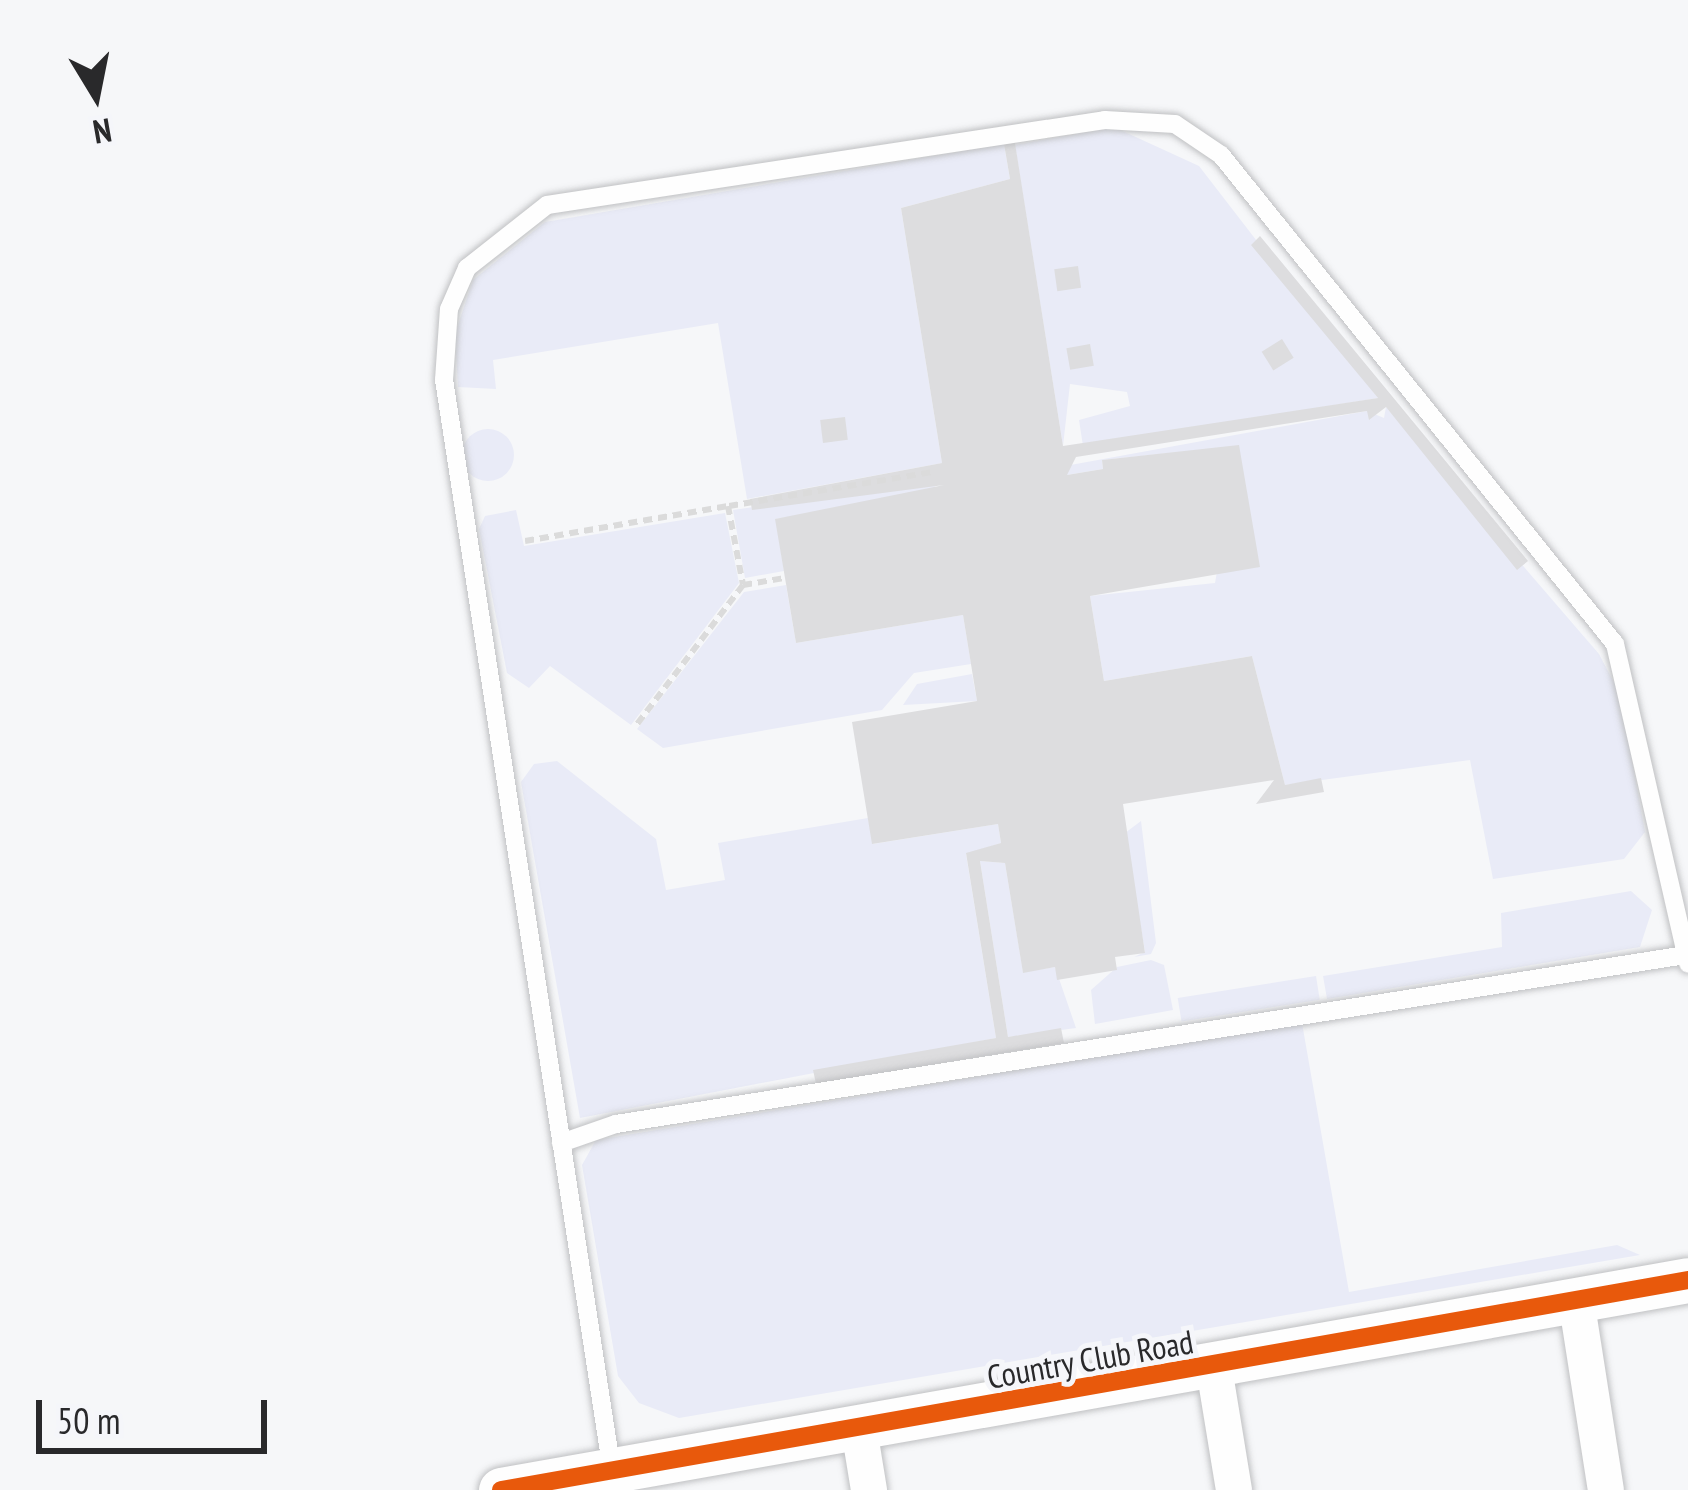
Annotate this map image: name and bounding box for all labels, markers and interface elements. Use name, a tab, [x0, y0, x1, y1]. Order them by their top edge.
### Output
north arrow	[36, 36, 156, 156]
text: N	[90, 109, 115, 155]
street label: Country Club Road	[983, 1321, 1197, 1397]
scale bar	[42, 1376, 273, 1450]
text: 50 m	[57, 1397, 120, 1444]

